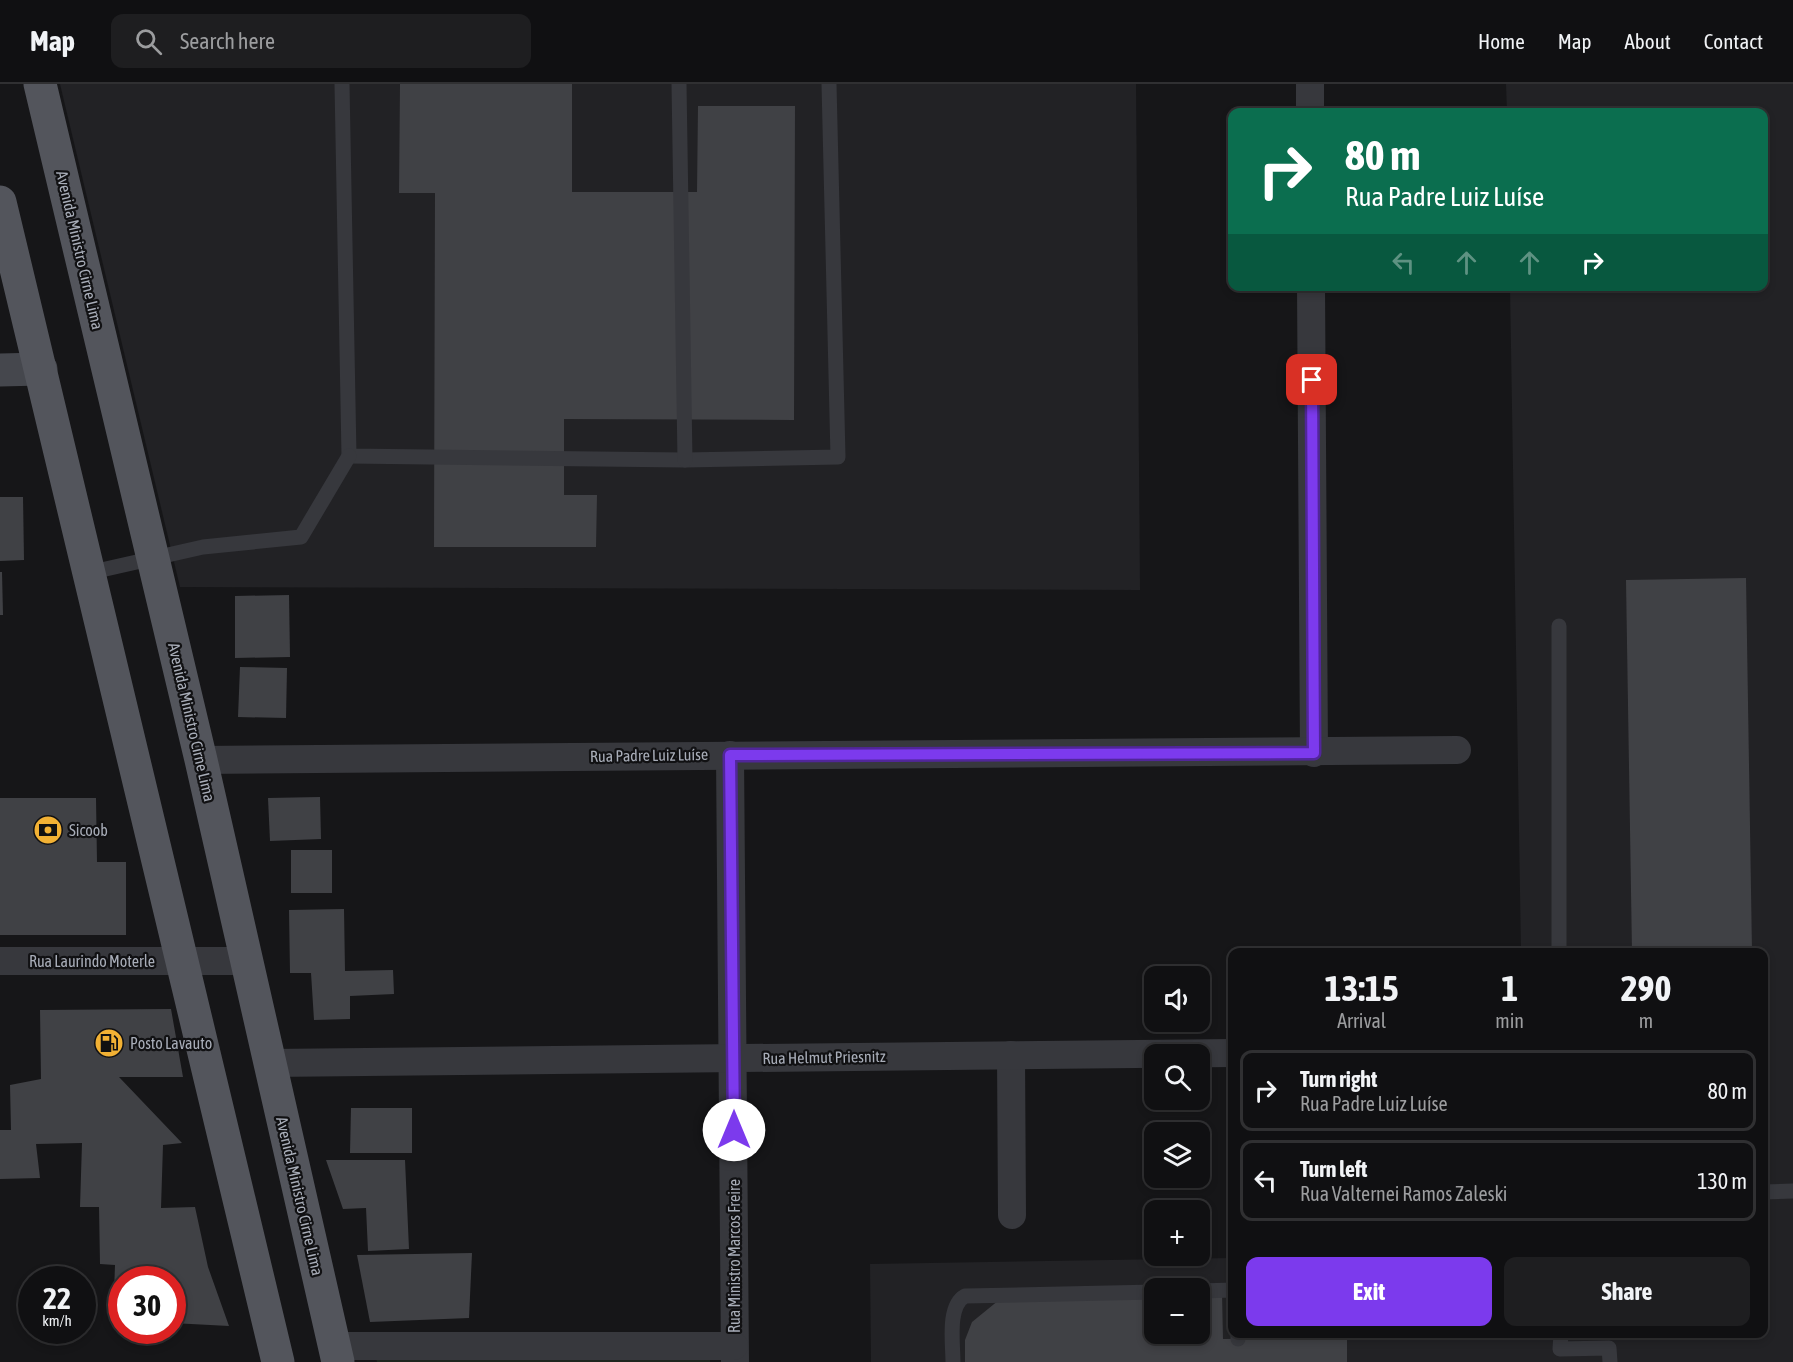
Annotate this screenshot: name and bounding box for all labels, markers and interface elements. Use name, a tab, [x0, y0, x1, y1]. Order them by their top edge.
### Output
search box	[111, 14, 531, 68]
text: Map	[30, 25, 75, 57]
icon: search	[132, 25, 165, 58]
text: Search here	[180, 28, 275, 54]
text: Home	[1478, 29, 1525, 53]
text: Map	[1558, 29, 1592, 53]
text: About	[1625, 29, 1671, 53]
text: Contact	[1704, 29, 1763, 53]
text: 80 m	[1345, 131, 1420, 179]
icon: right	[1246, 132, 1324, 210]
street label: Avenida Ministro Cirne Lima	[53, 169, 107, 331]
text: Rua Padre Luiz Luíse	[1345, 181, 1544, 212]
icon: left	[1387, 246, 1420, 279]
icon: ahead	[1450, 246, 1483, 279]
icon: ahead	[1513, 246, 1546, 279]
icon: right	[1576, 246, 1609, 279]
pin	[1286, 354, 1337, 405]
icon: arrive	[1295, 363, 1328, 396]
street label: Avenida Ministro Cirne Lima	[165, 641, 219, 803]
street label: Rua Padre Luiz Luíse	[590, 745, 708, 765]
bank icon: Sicoob	[32, 814, 64, 846]
place label: Sicoob	[69, 821, 108, 839]
street label: Rua Laurindo Moterle	[29, 952, 155, 970]
map controls	[1144, 966, 1210, 1344]
button: sound	[1144, 966, 1210, 1032]
text: 13:15	[1325, 967, 1399, 1009]
text: 1	[1501, 967, 1518, 1009]
text: 290	[1621, 967, 1671, 1009]
text: Arrival	[1337, 1009, 1386, 1032]
text: min	[1495, 1009, 1524, 1032]
text: m	[1639, 1009, 1653, 1032]
fuel station icon: Posto Lavauto	[93, 1027, 125, 1059]
place label: Posto Lavauto	[130, 1034, 212, 1052]
button: search	[1144, 1044, 1210, 1110]
street label: Rua Helmut Priesnitz	[762, 1047, 886, 1067]
text: Turn right	[1300, 1066, 1377, 1092]
icon: right	[1249, 1074, 1282, 1107]
text: 80 m	[1707, 1078, 1747, 1104]
text: Rua Padre Luiz Luíse	[1300, 1092, 1448, 1115]
position arrow	[702, 1098, 766, 1162]
street label: Avenida Ministro Cirne Lima	[273, 1115, 327, 1277]
button: layers	[1144, 1122, 1210, 1188]
text: Turn left	[1300, 1156, 1367, 1182]
icon: left	[1249, 1164, 1282, 1197]
text: 130 m	[1697, 1168, 1747, 1194]
street label: Rua Ministro Marcos Freire	[725, 1179, 743, 1333]
text: Rua Valternei Ramos Zaleski	[1300, 1182, 1507, 1205]
button: +	[1144, 1200, 1210, 1266]
button: Exit	[1246, 1257, 1492, 1326]
button: Share	[1504, 1257, 1750, 1326]
speed limit sign: 30	[108, 1266, 186, 1344]
button: −	[1144, 1278, 1210, 1344]
text: 22	[43, 1281, 71, 1315]
text: km/h	[42, 1312, 72, 1329]

